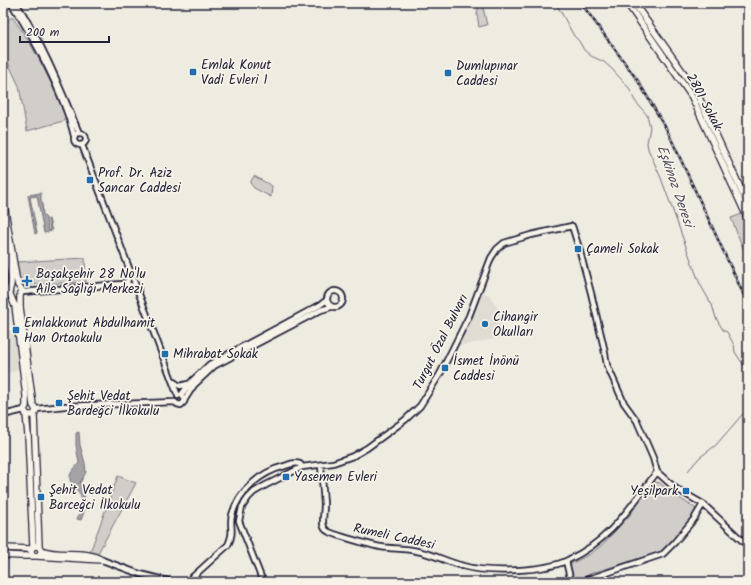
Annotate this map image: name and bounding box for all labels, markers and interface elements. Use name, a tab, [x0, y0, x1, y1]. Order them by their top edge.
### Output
scale bar	[20, 18, 109, 44]
text: 200 m	[26, 23, 60, 42]
place label: Emlak Konut Vadi Evleri 1	[201, 55, 272, 91]
place label: Dumlupınar Caddesi	[456, 56, 518, 92]
marker: Emlak Konut Vadi Evleri 1	[188, 67, 198, 77]
marker: Dumlupınar Caddesi	[443, 68, 453, 78]
street label: 2801 Sokak	[680, 70, 728, 135]
water label: Eşkinoz Deresi	[651, 142, 700, 232]
place label: Prof. Dr. Aziz Sancar Caddesi	[98, 163, 182, 199]
marker: Prof. Dr. Aziz Sancar Caddesi	[85, 175, 95, 185]
place label: Çameli Sokak	[586, 239, 660, 260]
marker: Çameli Sokak	[573, 244, 583, 254]
place label: Başakşehir 28 No'lu Aile Sağlığı Merkezi	[36, 264, 146, 300]
marker: Başakşehir 28 No'lu Aile Sağlığı Merkezi	[21, 275, 33, 287]
street label: Turgut Özal Bulvarı	[408, 290, 474, 394]
place label: Cihangir Okulları	[493, 307, 538, 343]
place label: Emlakkonut Abdulhamit Han Ortaokulu	[24, 313, 156, 349]
marker: Cihangir Okulları	[480, 319, 490, 329]
marker: Emlakkonut Abdulhamit Han Ortaokulu	[11, 325, 21, 335]
place label: Mihrabat Sokak	[173, 344, 259, 365]
marker: Mihrabat Sokak	[160, 349, 170, 359]
place label: İsmet İnönü Caddesi	[453, 351, 519, 387]
marker: İsmet İnönü Caddesi	[440, 363, 450, 373]
place label: Şehit Vedat Bardeğci İlkokulu	[67, 386, 160, 422]
marker: Şehit Vedat Bardeğci İlkokulu	[54, 398, 64, 408]
place label: Yasemen Evleri	[294, 467, 378, 488]
marker: Yasemen Evleri	[281, 472, 291, 482]
place label: Şehit Vedat Barceğci İlkokulu	[49, 480, 141, 516]
place label: Yeşilpark	[630, 481, 679, 502]
marker: Yeşilpark	[681, 486, 691, 496]
marker: Şehit Vedat Barceğci İlkokulu	[36, 492, 46, 502]
street label: Rumeli Caddesi	[351, 518, 438, 556]

